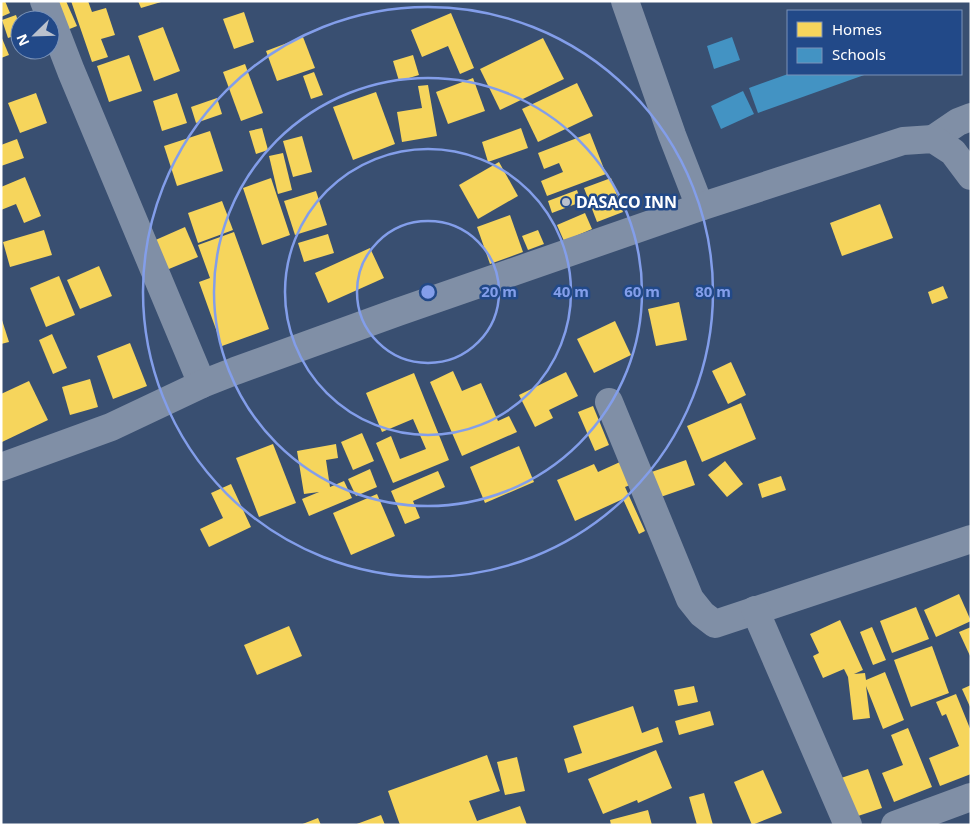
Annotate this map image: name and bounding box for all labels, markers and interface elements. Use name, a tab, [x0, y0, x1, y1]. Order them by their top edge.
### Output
north arrow	[10, 10, 60, 60]
legend	[787, 10, 962, 75]
text: Homes	[832, 19, 882, 39]
text: N	[12, 31, 34, 49]
text: Schools	[832, 44, 886, 64]
place label: DASACO INN	[576, 191, 677, 213]
marker: DASACO INN	[560, 196, 572, 208]
text: 20 m	[481, 281, 517, 301]
text: 40 m	[553, 281, 589, 301]
text: 60 m	[624, 281, 660, 301]
text: 80 m	[695, 281, 731, 301]
centre of rings	[419, 283, 437, 301]

